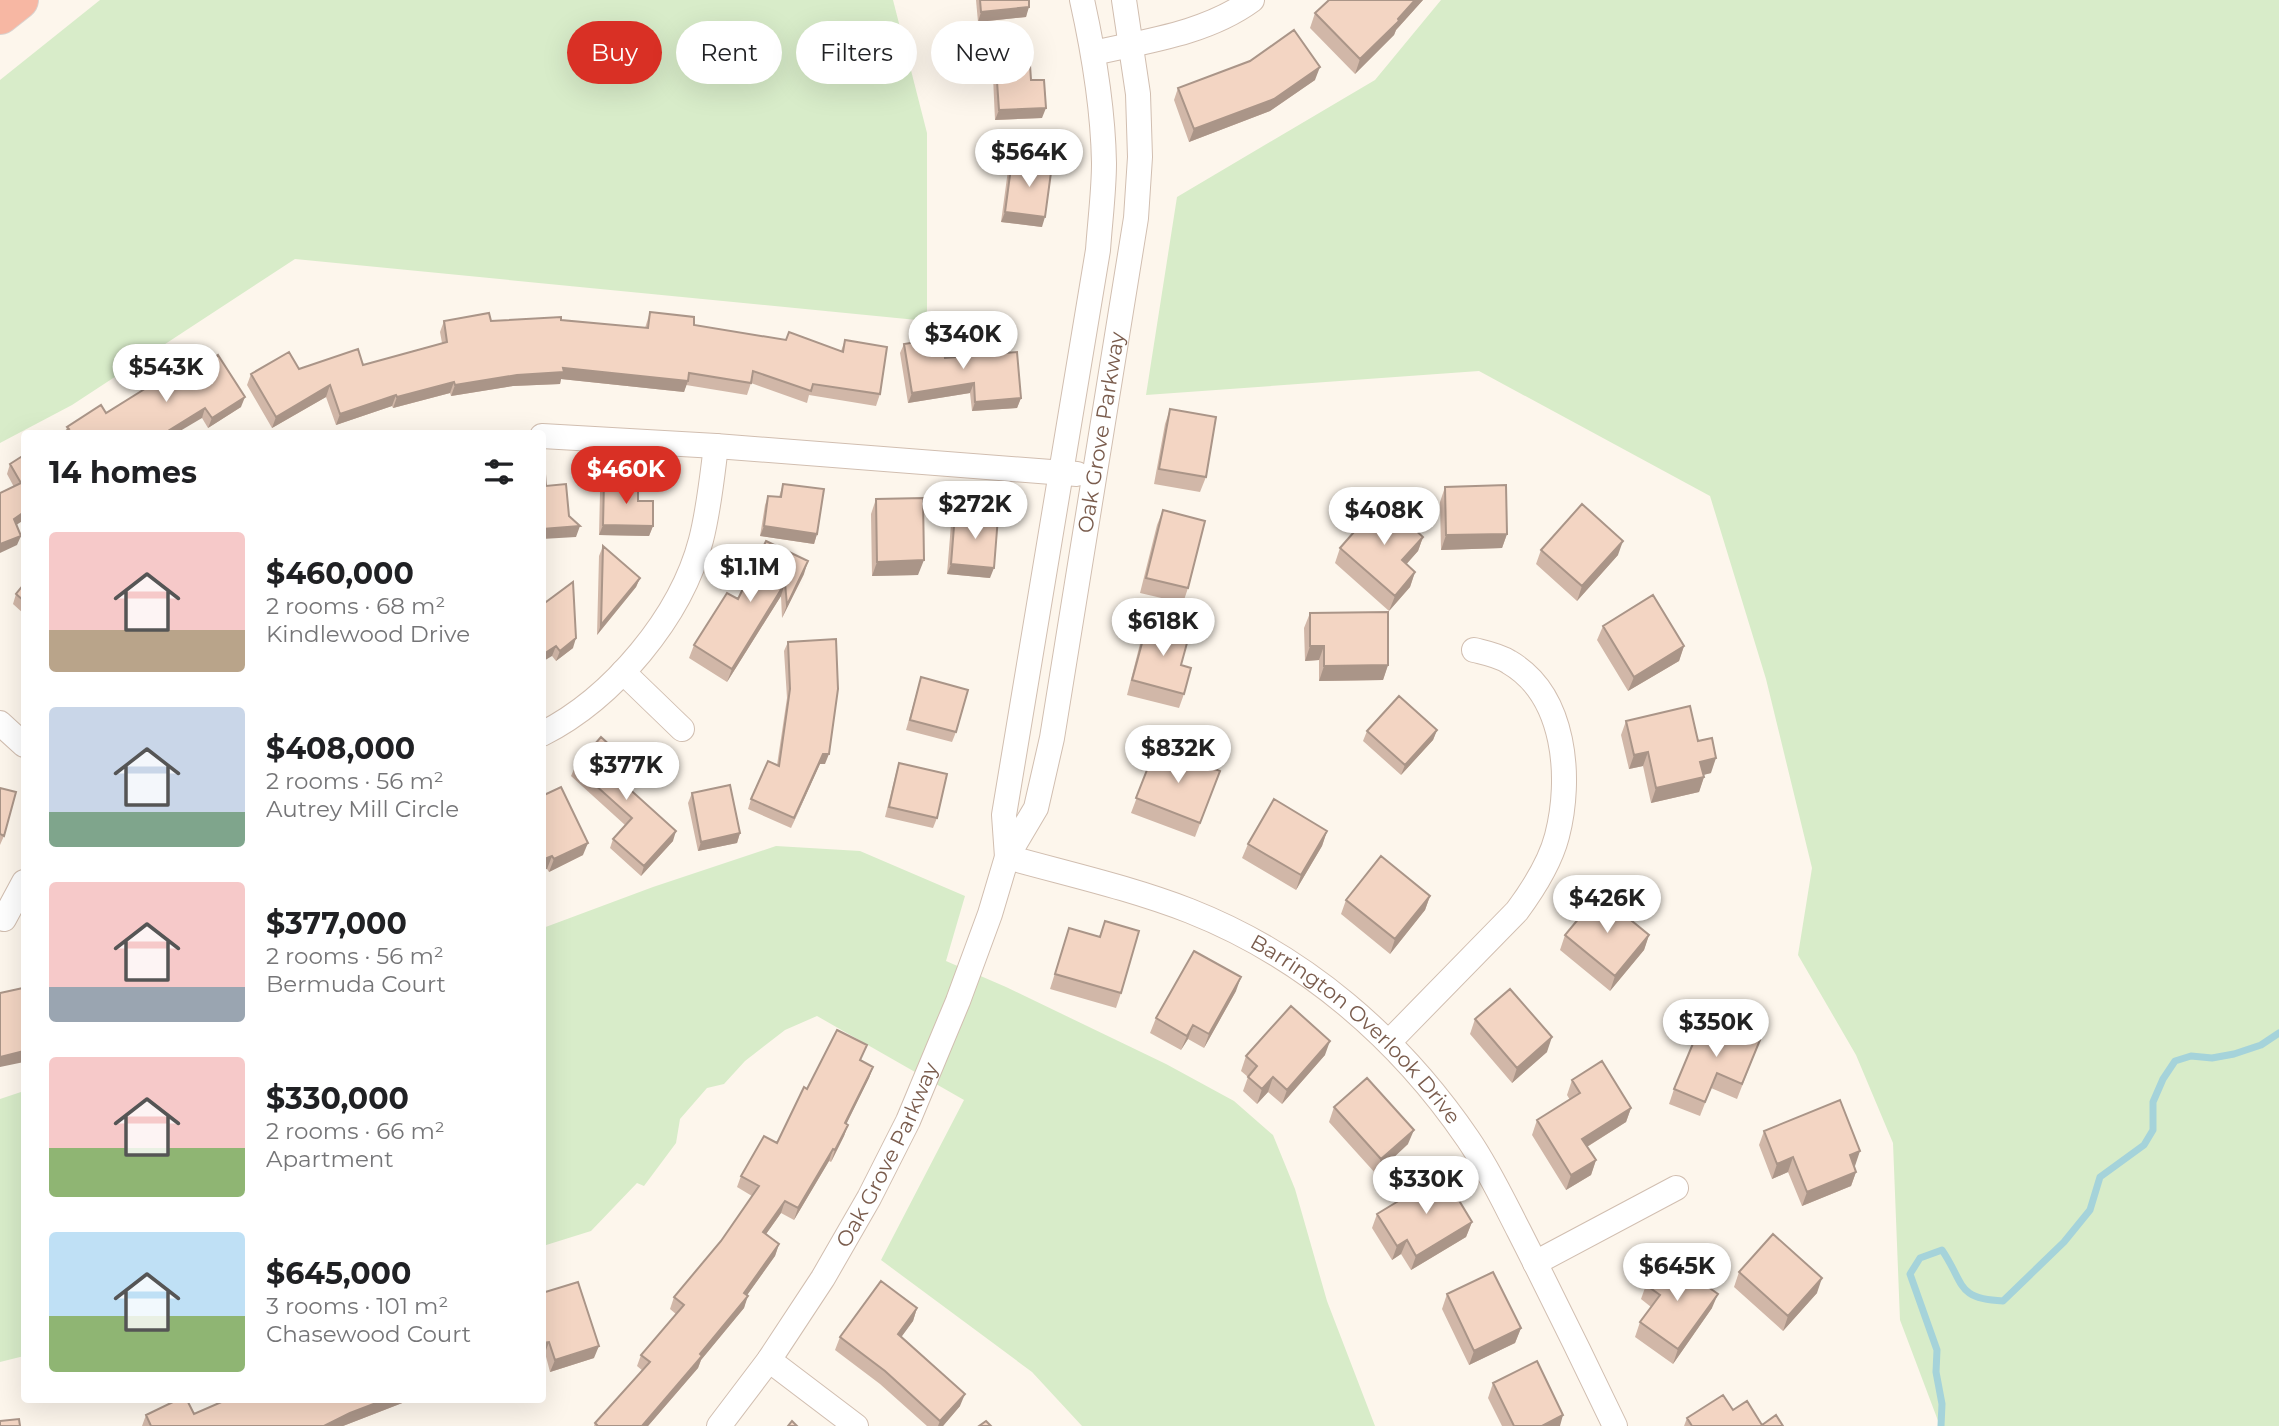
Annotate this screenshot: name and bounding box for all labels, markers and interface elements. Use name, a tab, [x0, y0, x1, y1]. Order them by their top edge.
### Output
chip: Buy	[567, 21, 662, 84]
chip: Rent	[676, 21, 782, 84]
chip: Filters	[796, 21, 917, 84]
chip: New	[931, 21, 1034, 84]
pin: $564K	[980, 130, 1078, 189]
text: $564K	[991, 138, 1067, 166]
pin: $340K	[914, 312, 1012, 371]
text: $340K	[925, 320, 1001, 348]
street label: Oak Grove Parkway	[1072, 329, 1130, 535]
pin: $543K	[117, 344, 215, 404]
text: $543K	[129, 353, 203, 381]
pin: $460K	[577, 447, 675, 506]
icon: filters	[480, 453, 518, 491]
text: 14 homes	[49, 454, 197, 491]
text: $460K	[587, 455, 665, 483]
pin: $272K	[926, 482, 1024, 541]
pin: $408K	[1335, 488, 1433, 547]
text: $272K	[938, 490, 1012, 518]
text: $408K	[1345, 496, 1423, 524]
pin: $1.1M	[701, 544, 799, 604]
text: $1.1M	[720, 553, 780, 581]
text: $460,000	[266, 555, 414, 592]
icon: home	[105, 560, 189, 644]
text: 2 rooms · 68 m²	[266, 592, 445, 620]
pin: $618K	[1114, 598, 1212, 658]
text: $618K	[1128, 607, 1198, 635]
text: Kindlewood Drive	[266, 620, 470, 648]
pin: $832K	[1129, 726, 1227, 785]
text: $408,000	[266, 730, 415, 767]
text: $832K	[1141, 734, 1215, 762]
icon: home	[105, 735, 189, 819]
pin: $377K	[577, 742, 675, 802]
text: $377K	[589, 751, 663, 779]
text: 2 rooms · 56 m²	[266, 767, 444, 795]
text: Autrey Mill Circle	[266, 795, 459, 823]
pin: $426K	[1558, 876, 1656, 935]
text: $426K	[1569, 884, 1645, 912]
text: $377,000	[266, 905, 407, 942]
icon: home	[105, 910, 189, 994]
street label: Barrington Overlook Drive	[1246, 929, 1466, 1129]
text: 2 rooms · 56 m²	[266, 942, 444, 970]
text: Bermuda Court	[266, 970, 446, 998]
pin: $350K	[1667, 1000, 1765, 1059]
text: $350K	[1679, 1008, 1753, 1036]
street label: Oak Grove Parkway	[830, 1058, 943, 1252]
text: $330,000	[266, 1080, 409, 1117]
icon: home	[105, 1085, 189, 1169]
text: 2 rooms · 66 m²	[266, 1117, 445, 1145]
text: Apartment	[266, 1145, 394, 1173]
pin: $330K	[1377, 1156, 1475, 1216]
text: $330K	[1389, 1165, 1463, 1193]
pin: $645K	[1628, 1244, 1726, 1303]
text: $645K	[1639, 1252, 1715, 1280]
text: $645,000	[266, 1255, 411, 1292]
icon: home	[105, 1260, 189, 1344]
text: 3 rooms · 101 m²	[266, 1292, 448, 1320]
text: Chasewood Court	[266, 1320, 471, 1348]

